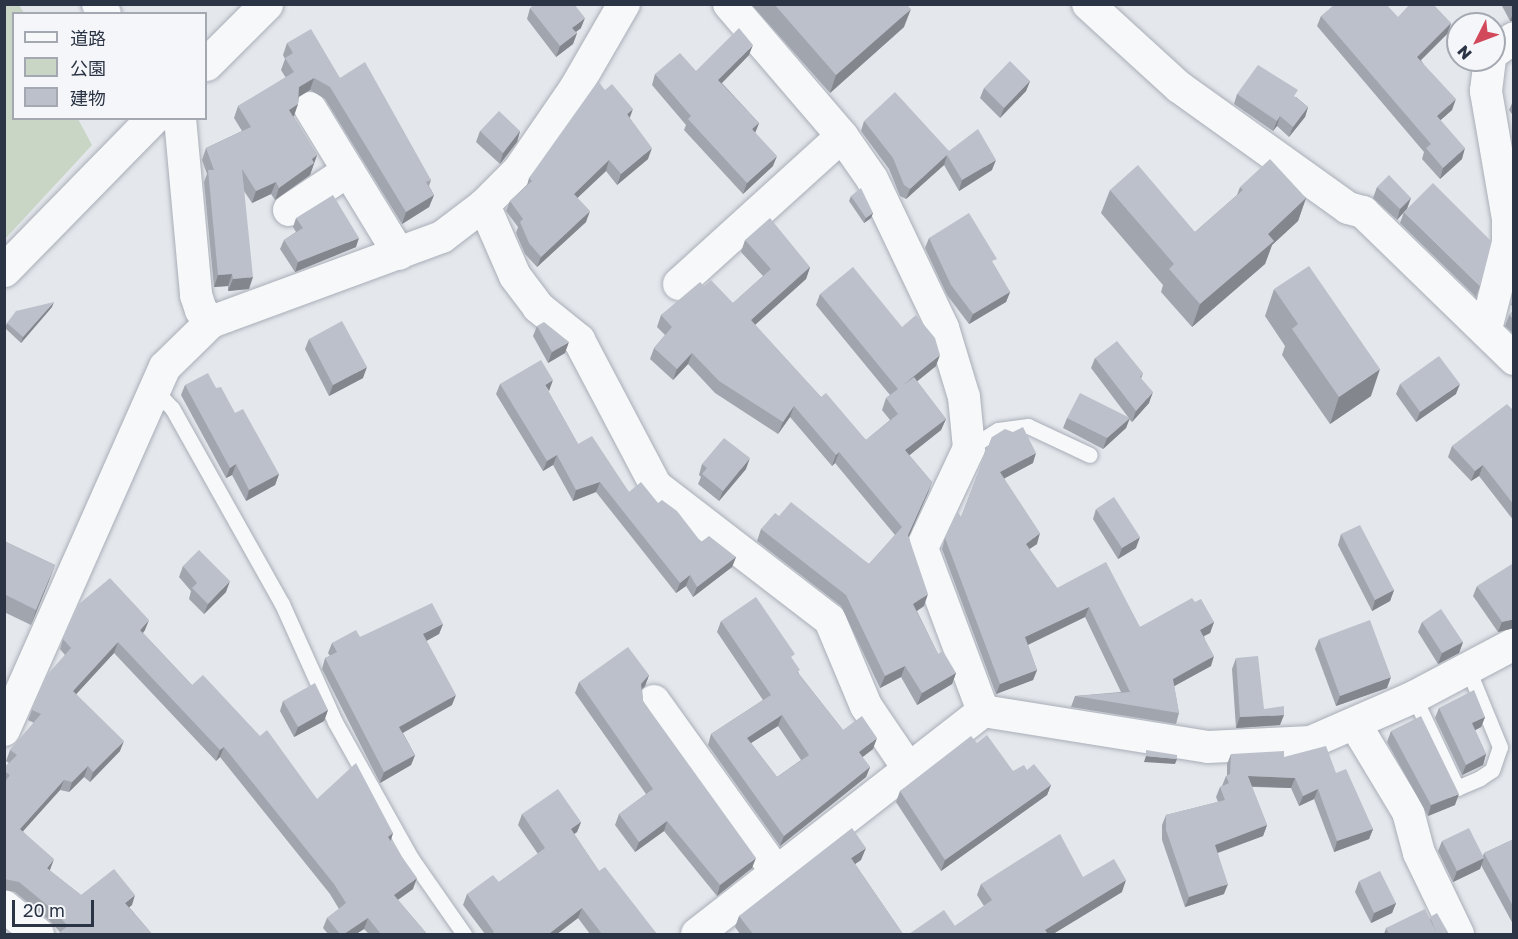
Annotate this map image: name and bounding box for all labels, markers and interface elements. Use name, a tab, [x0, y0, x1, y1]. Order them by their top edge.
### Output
legend	[12, 12, 207, 120]
north arrow	[1446, 12, 1506, 72]
text: 道路	[70, 27, 106, 49]
text: N	[1453, 41, 1476, 64]
text: 公園	[70, 57, 106, 79]
text: 建物	[70, 87, 106, 109]
scale bar	[15, 888, 98, 926]
text: 20 m	[23, 899, 65, 921]

